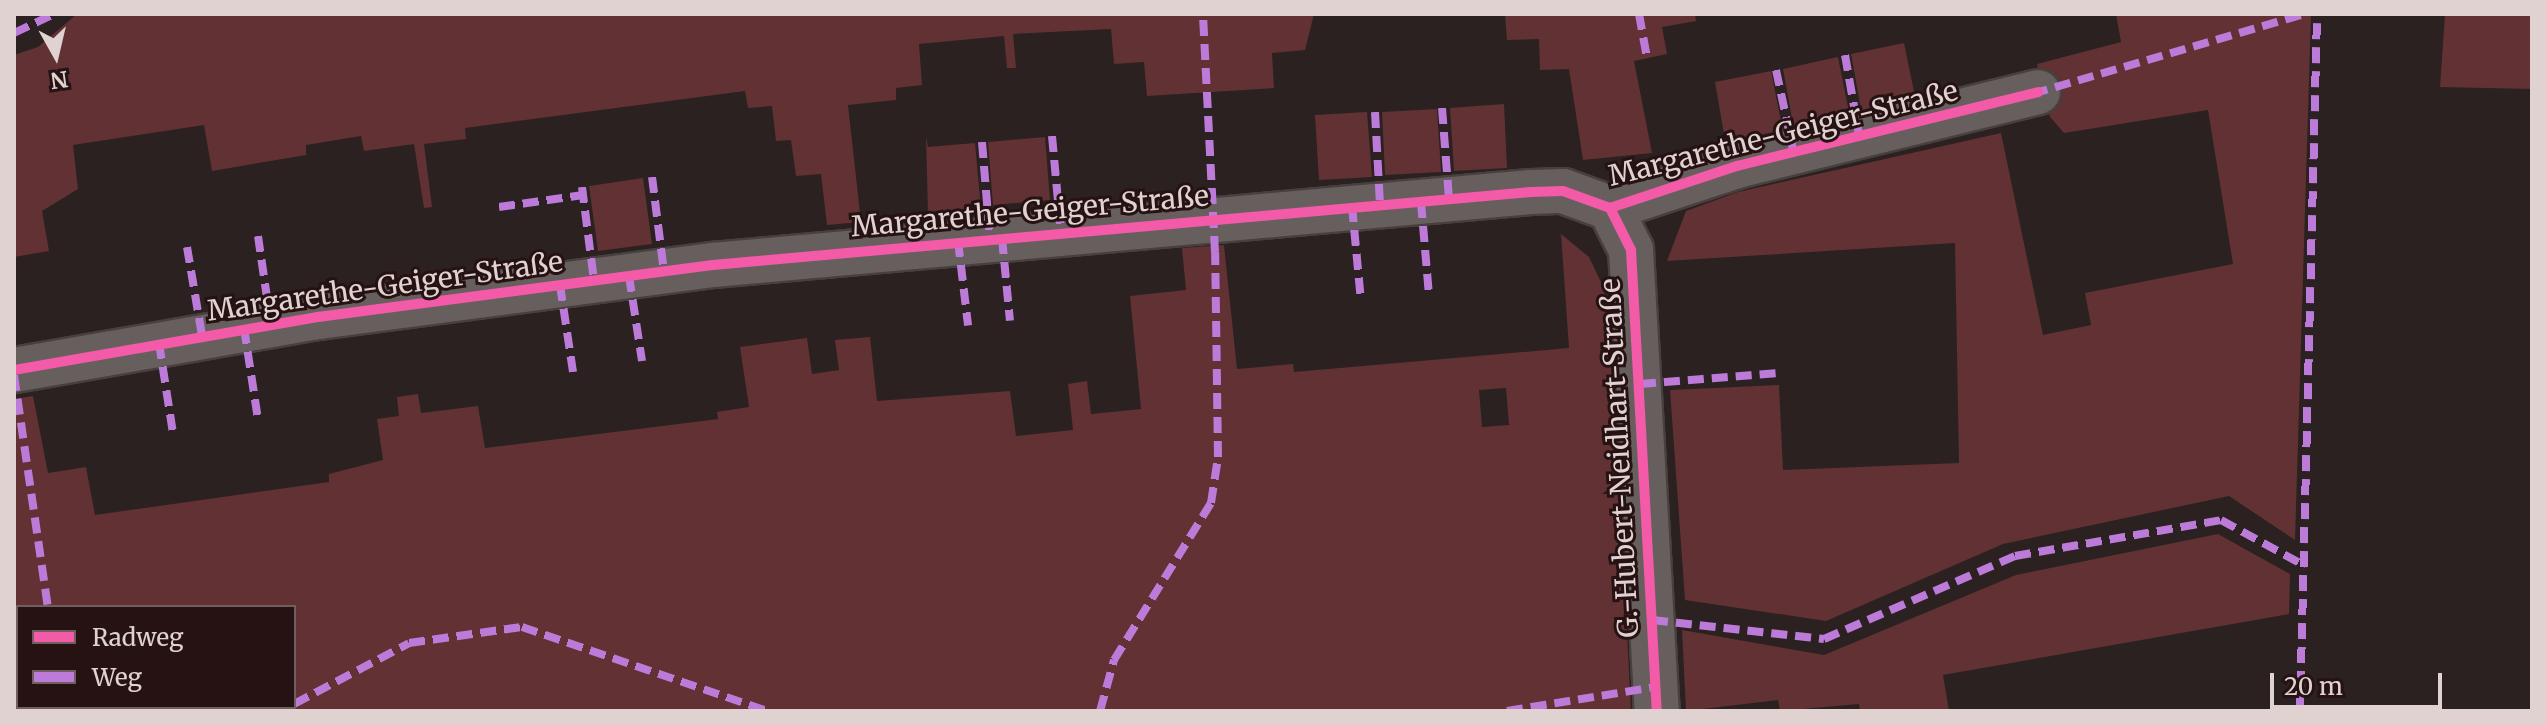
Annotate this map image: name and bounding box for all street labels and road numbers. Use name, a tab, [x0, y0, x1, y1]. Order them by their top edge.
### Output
street label: Margarethe-Geiger-Straße	[1605, 73, 1961, 193]
street label: Margarethe-Geiger-Straße	[850, 179, 1210, 243]
street label: Margarethe-Geiger-Straße	[205, 244, 565, 328]
street label: G.-Hubert-Neidhart-Straße	[1593, 278, 1645, 638]

